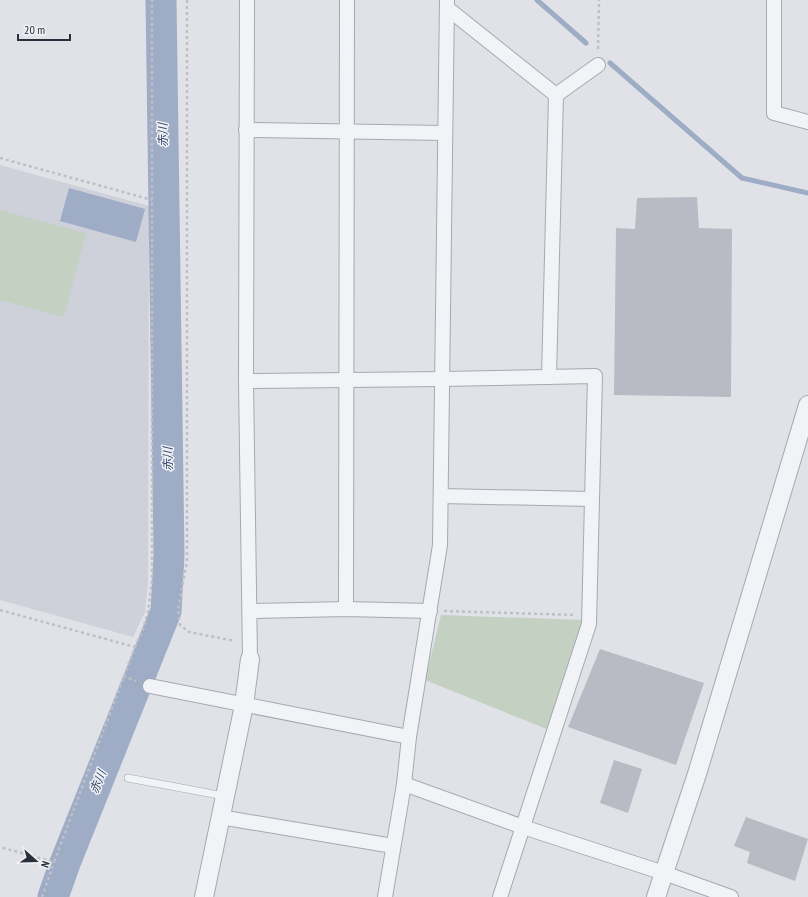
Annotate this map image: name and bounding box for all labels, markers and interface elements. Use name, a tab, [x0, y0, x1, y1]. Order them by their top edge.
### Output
scale bar	[18, 16, 70, 42]
text: 20 m	[24, 22, 45, 37]
water label: 赤川	[155, 121, 170, 147]
water label: 赤川	[160, 445, 175, 471]
water label: 赤川	[86, 766, 110, 796]
north arrow	[16, 841, 56, 881]
text: N	[38, 859, 53, 870]

